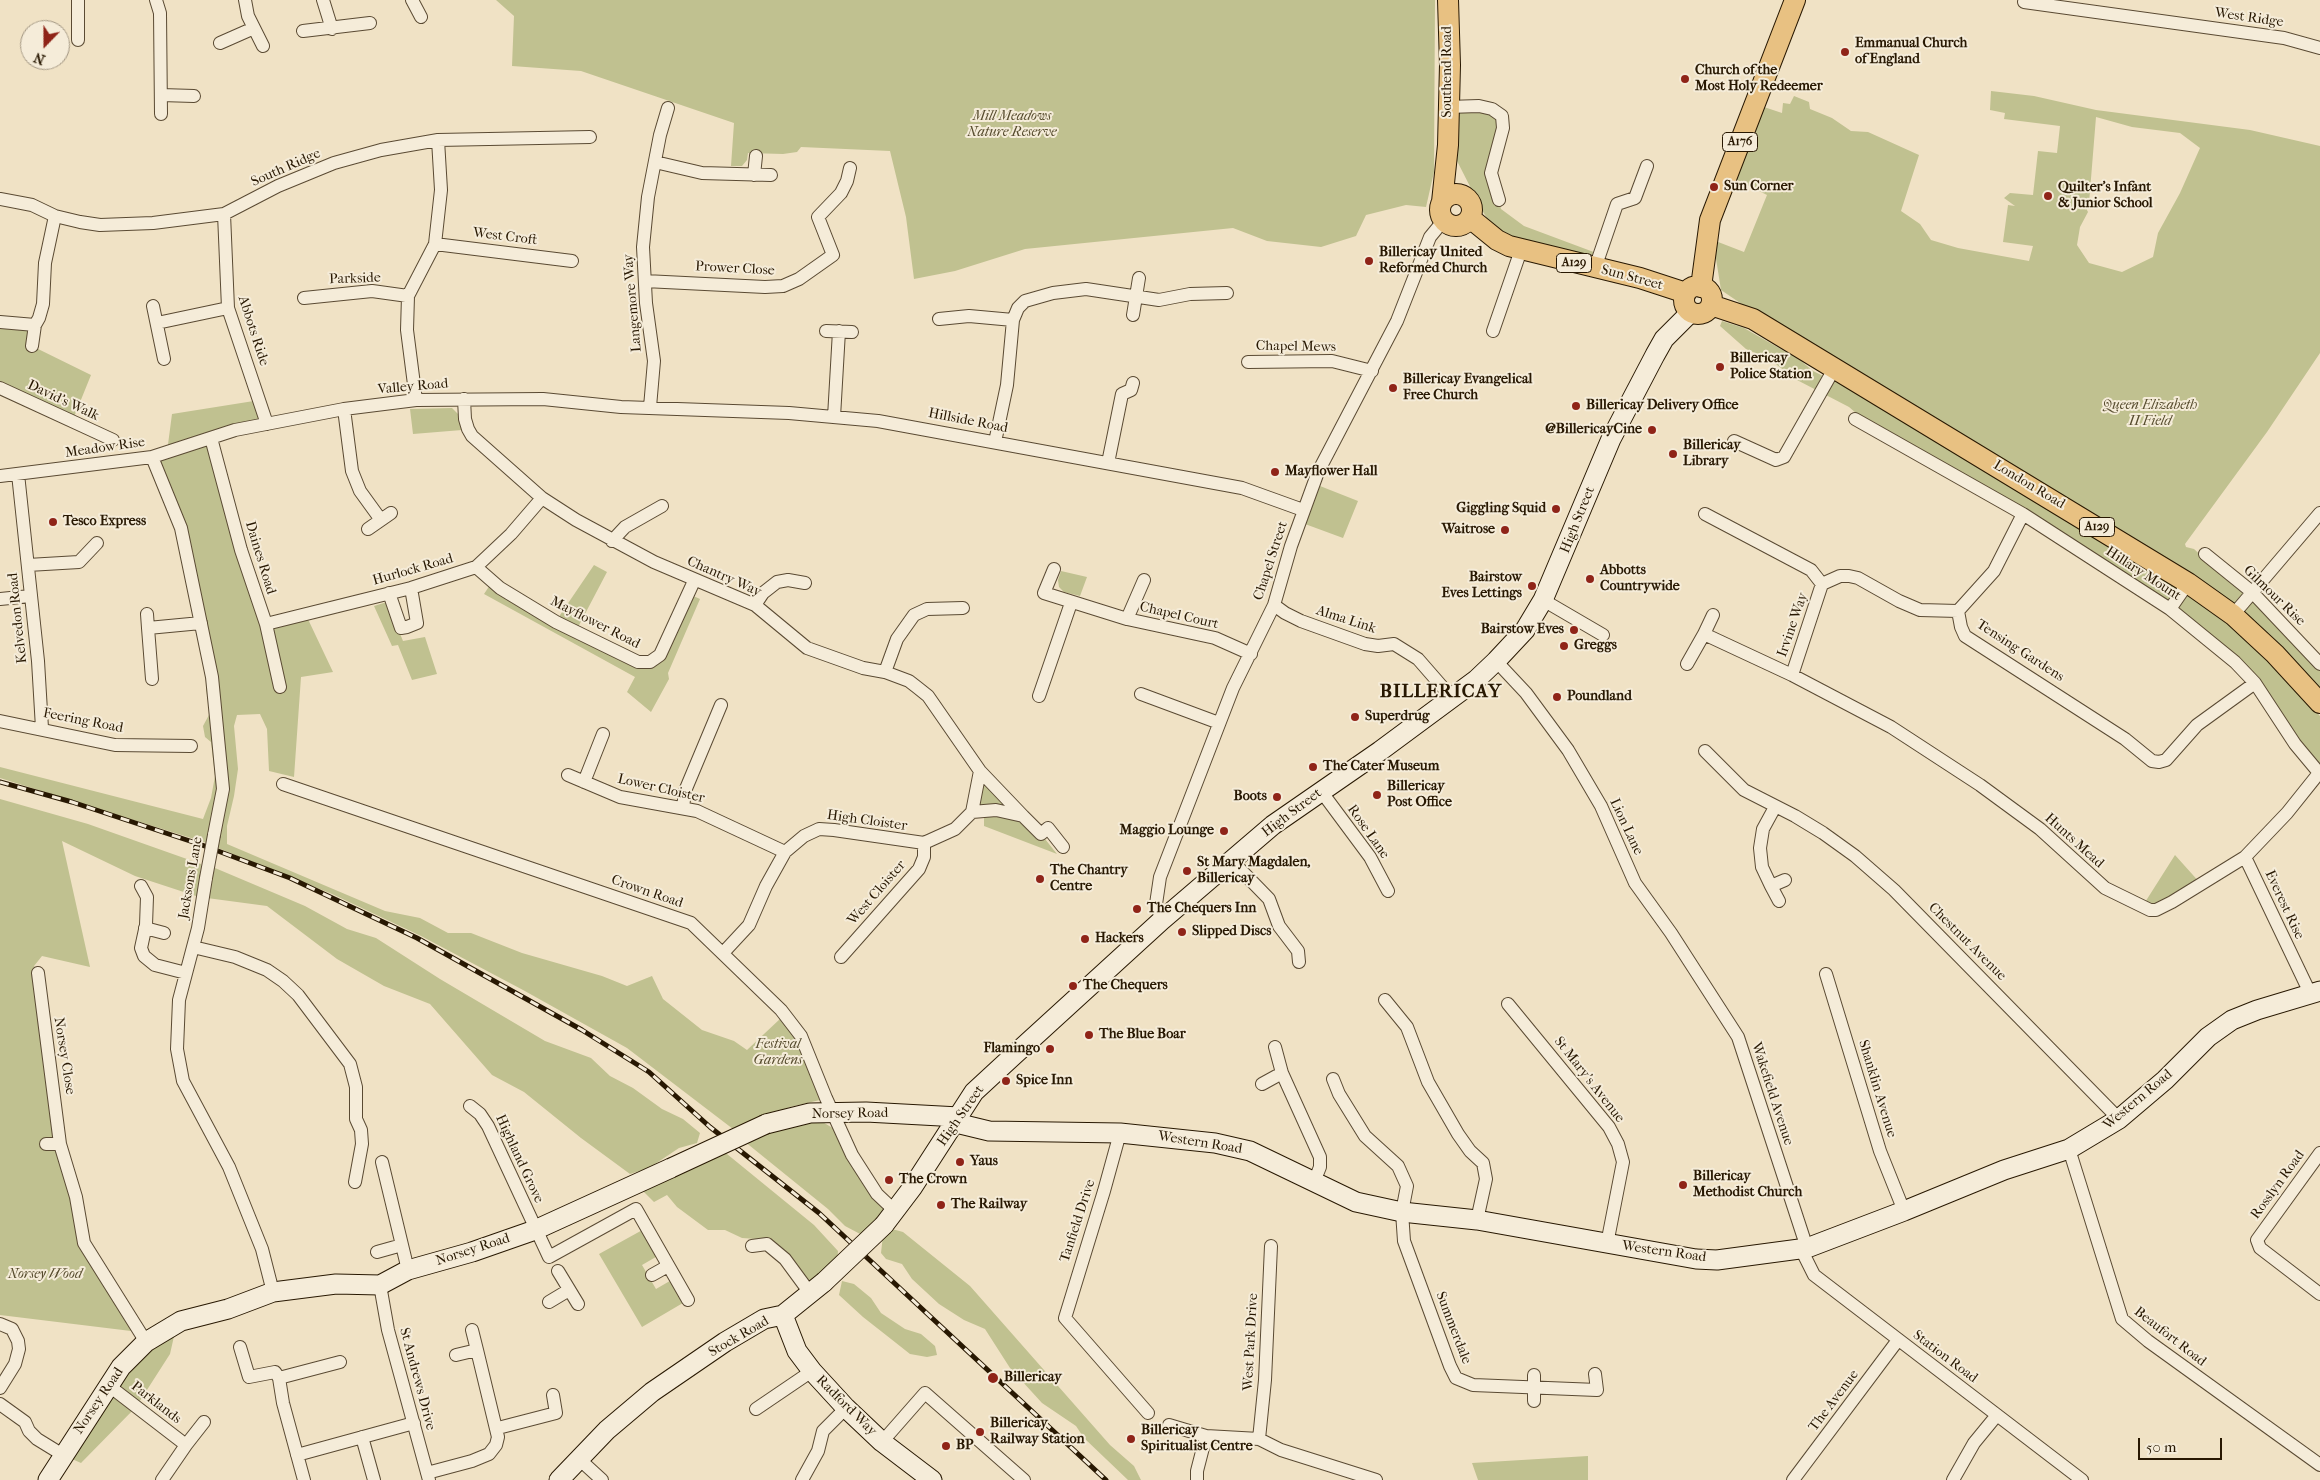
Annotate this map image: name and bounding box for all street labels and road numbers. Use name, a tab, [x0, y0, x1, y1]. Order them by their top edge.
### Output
street label: West Ridge	[2214, 5, 2284, 31]
street label: Southend Road	[1440, 26, 1456, 118]
road number: A176	[1722, 132, 1758, 152]
street label: South Ridge	[249, 145, 323, 191]
street label: West Croft	[472, 225, 538, 249]
street label: Langemore Way	[620, 253, 646, 353]
road number: A129	[1556, 254, 1592, 272]
street label: Prower Close	[695, 259, 775, 279]
street label: Sun Street	[1599, 262, 1665, 294]
street label: Parkside	[329, 270, 381, 288]
street label: Abbots Ride	[234, 294, 272, 368]
street label: Chapel Mews	[1256, 338, 1336, 356]
street label: Valley Road	[377, 376, 449, 398]
street label: David's Walk	[25, 377, 101, 425]
street label: Hillside Road	[927, 405, 1009, 437]
street label: Meadow Rise	[64, 434, 146, 462]
street label: London Road	[1990, 457, 2068, 513]
street label: High Street	[1557, 484, 1599, 556]
road number: A129	[2080, 518, 2114, 536]
street label: Daines Road	[241, 519, 279, 597]
street label: Chapel Street	[1250, 519, 1292, 603]
street label: Hillary Mount	[2102, 543, 2184, 605]
street label: Hurlock Road	[371, 550, 455, 590]
street label: Chantry Way	[684, 553, 764, 601]
street label: Gilmour Rise	[2239, 562, 2309, 630]
street label: Kelvedon Road	[5, 572, 31, 664]
street label: Irvine Way	[1774, 591, 1812, 659]
street label: Mayflower Road	[547, 593, 643, 653]
street label: Chapel Court	[1138, 599, 1220, 633]
street label: Alma Link	[1314, 602, 1378, 638]
street label: Tensing Gardens	[1973, 616, 2067, 686]
street label: Feering Road	[42, 705, 124, 737]
street label: Lower Cloister	[616, 771, 706, 807]
street label: High Street	[1259, 785, 1325, 841]
street label: Lion Lane	[1606, 796, 1646, 858]
street label: Rose Lane	[1343, 802, 1393, 862]
street label: High Cloister	[826, 807, 908, 835]
street label: Hunts Mead	[2041, 810, 2107, 872]
street label: Jacksons Lane	[176, 836, 206, 920]
street label: West Cloister	[844, 857, 910, 929]
street label: Everest Rise	[2261, 868, 2307, 942]
street label: Crown Road	[609, 872, 685, 912]
street label: Chestnut Avenue	[1925, 900, 2009, 984]
street label: Norsey Close	[50, 1016, 78, 1096]
street label: St Mary's Avenue	[1550, 1034, 1628, 1126]
street label: Shanklin Avenue	[1854, 1038, 1900, 1140]
street label: Wakefield Avenue	[1747, 1040, 1797, 1148]
street label: Western Road	[2100, 1066, 2176, 1134]
street label: High Street	[934, 1082, 988, 1150]
street label: Norsey Road	[811, 1105, 889, 1123]
street label: Highland Grove	[491, 1112, 547, 1206]
street label: Western Road	[1157, 1128, 1243, 1158]
street label: Rosslyn Road	[2248, 1147, 2308, 1223]
street label: Tanfield Drive	[1057, 1177, 1099, 1265]
street label: Norsey Road	[434, 1230, 512, 1270]
street label: Western Road	[1621, 1238, 1707, 1266]
street label: Summerdale	[1432, 1290, 1474, 1366]
street label: West Park Drive	[1240, 1293, 1262, 1391]
street label: Beaufort Road	[2131, 1304, 2209, 1370]
street label: Stock Road	[706, 1313, 772, 1361]
street label: St Andrews Drive	[395, 1326, 439, 1432]
street label: Station Road	[1909, 1327, 1981, 1387]
street label: Norsey Road	[71, 1364, 127, 1438]
street label: The Avenue	[1805, 1367, 1863, 1435]
street label: Radford Way	[812, 1372, 880, 1440]
street label: Parklands	[128, 1378, 184, 1428]

